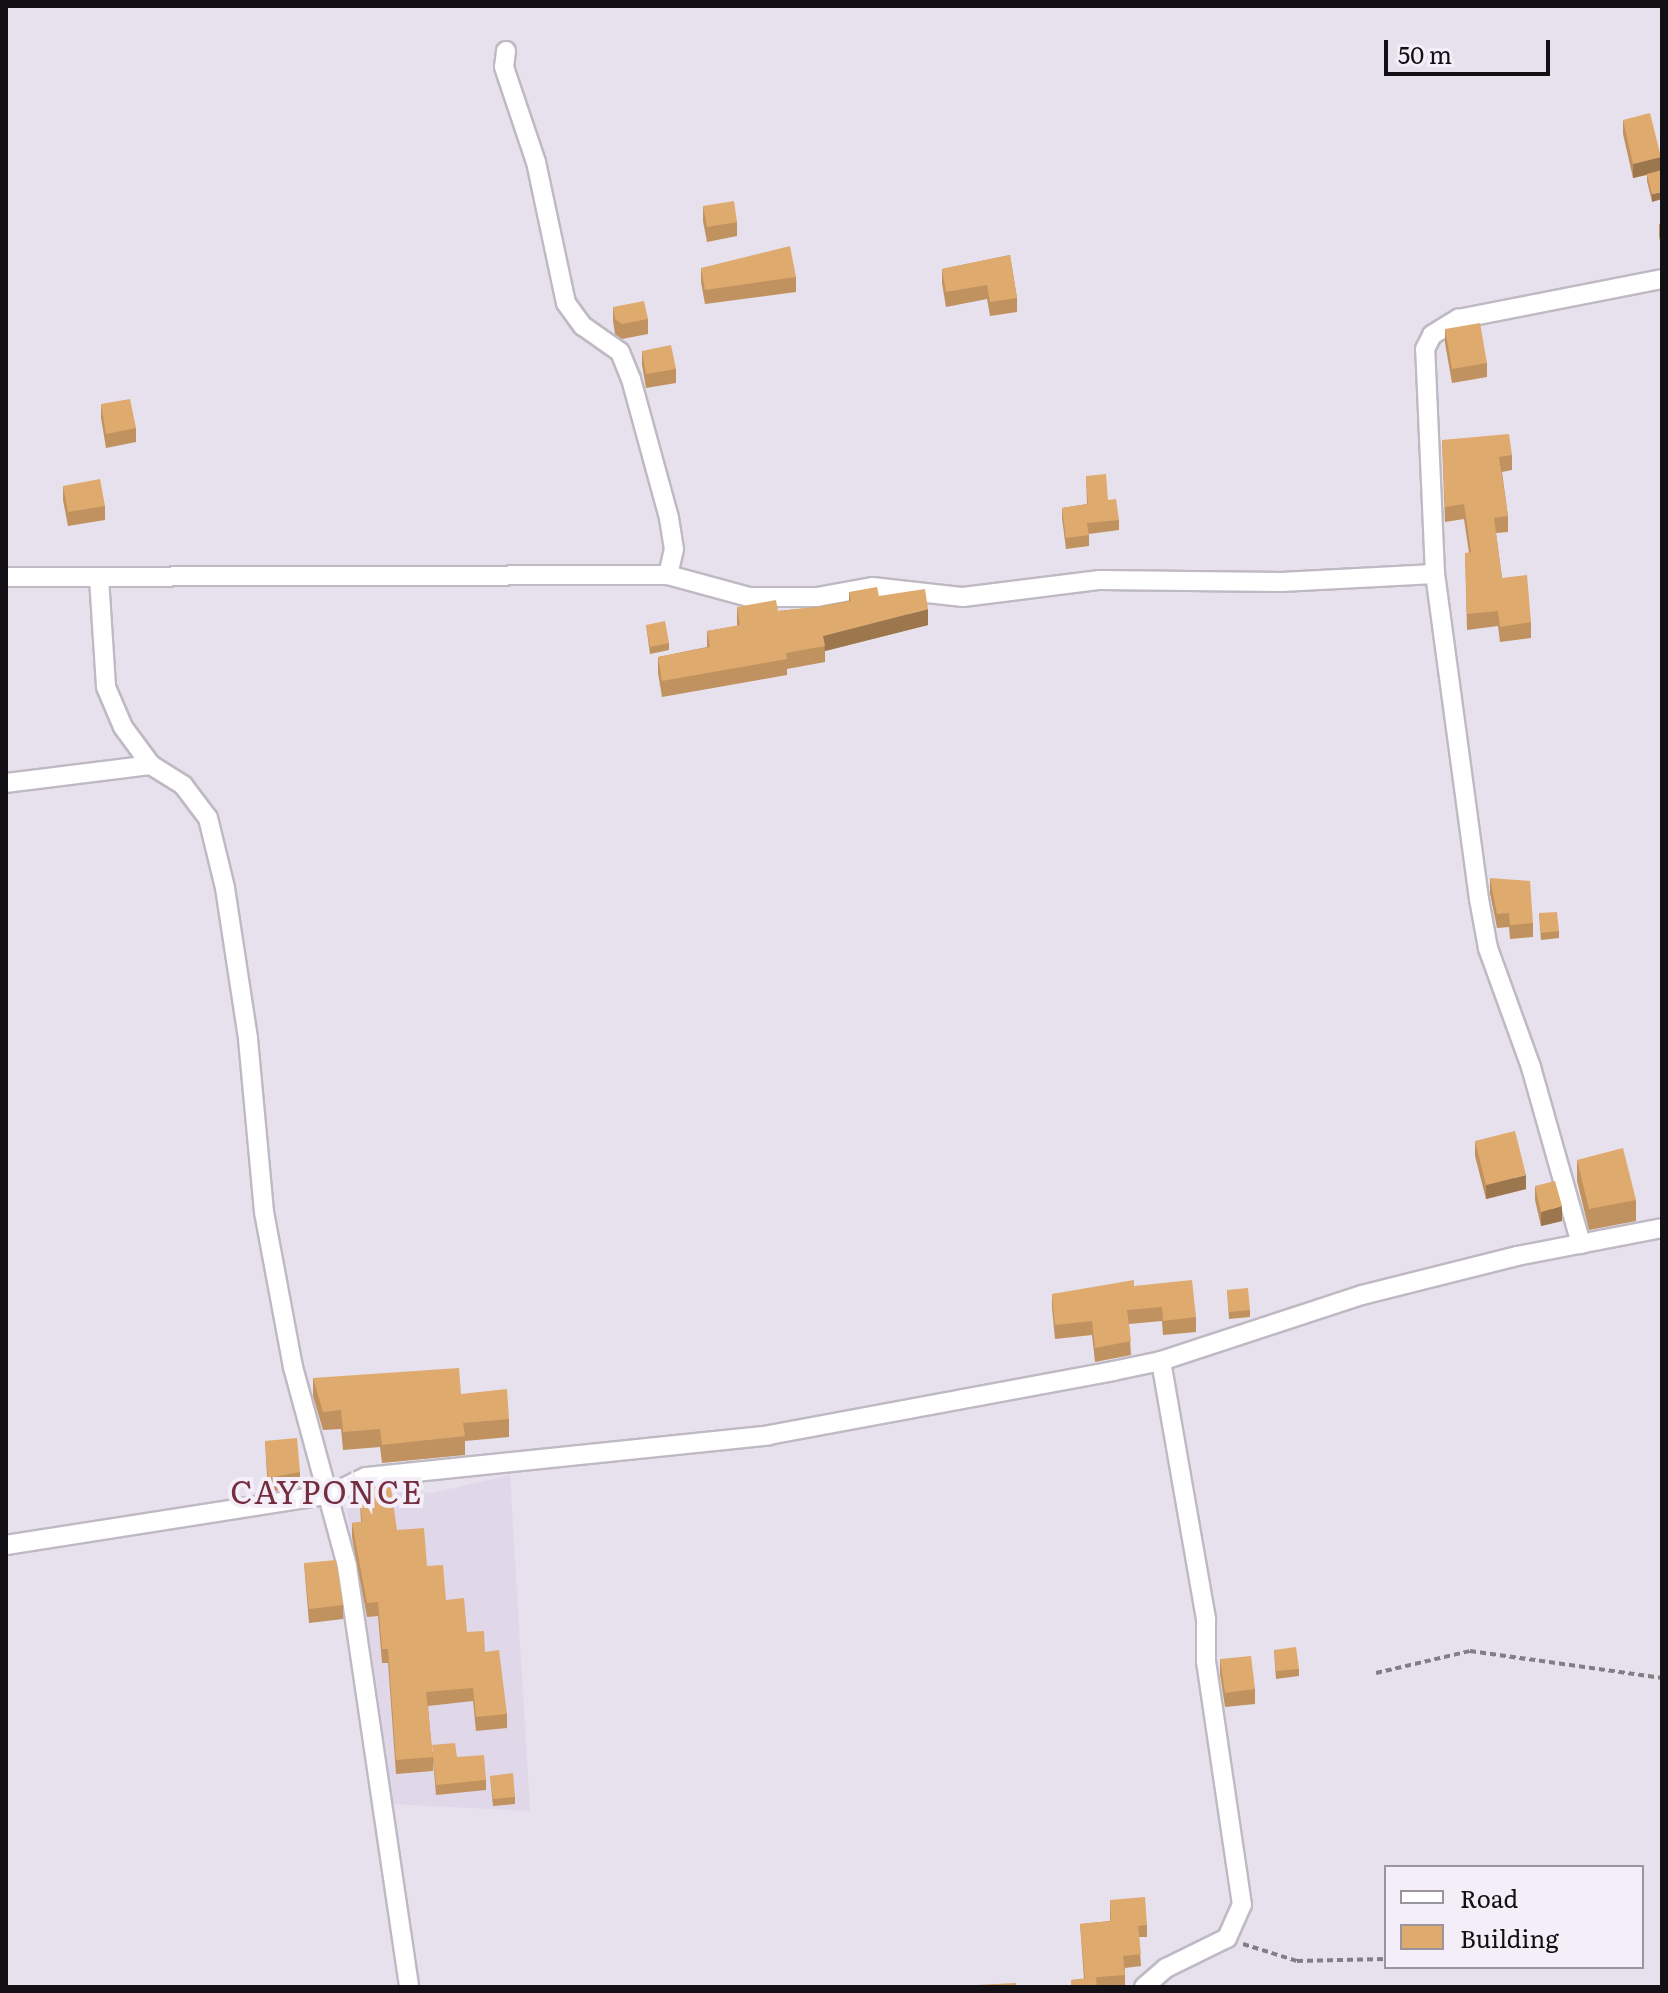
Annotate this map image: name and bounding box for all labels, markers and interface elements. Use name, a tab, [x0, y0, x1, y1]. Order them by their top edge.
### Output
scale bar	[1388, 24, 1554, 74]
text: 50 m	[1398, 36, 1452, 71]
district label: CAYPONCE	[230, 1471, 424, 1509]
legend	[1384, 1865, 1644, 1969]
text: Road	[1460, 1880, 1518, 1915]
text: Building	[1460, 1920, 1559, 1955]

